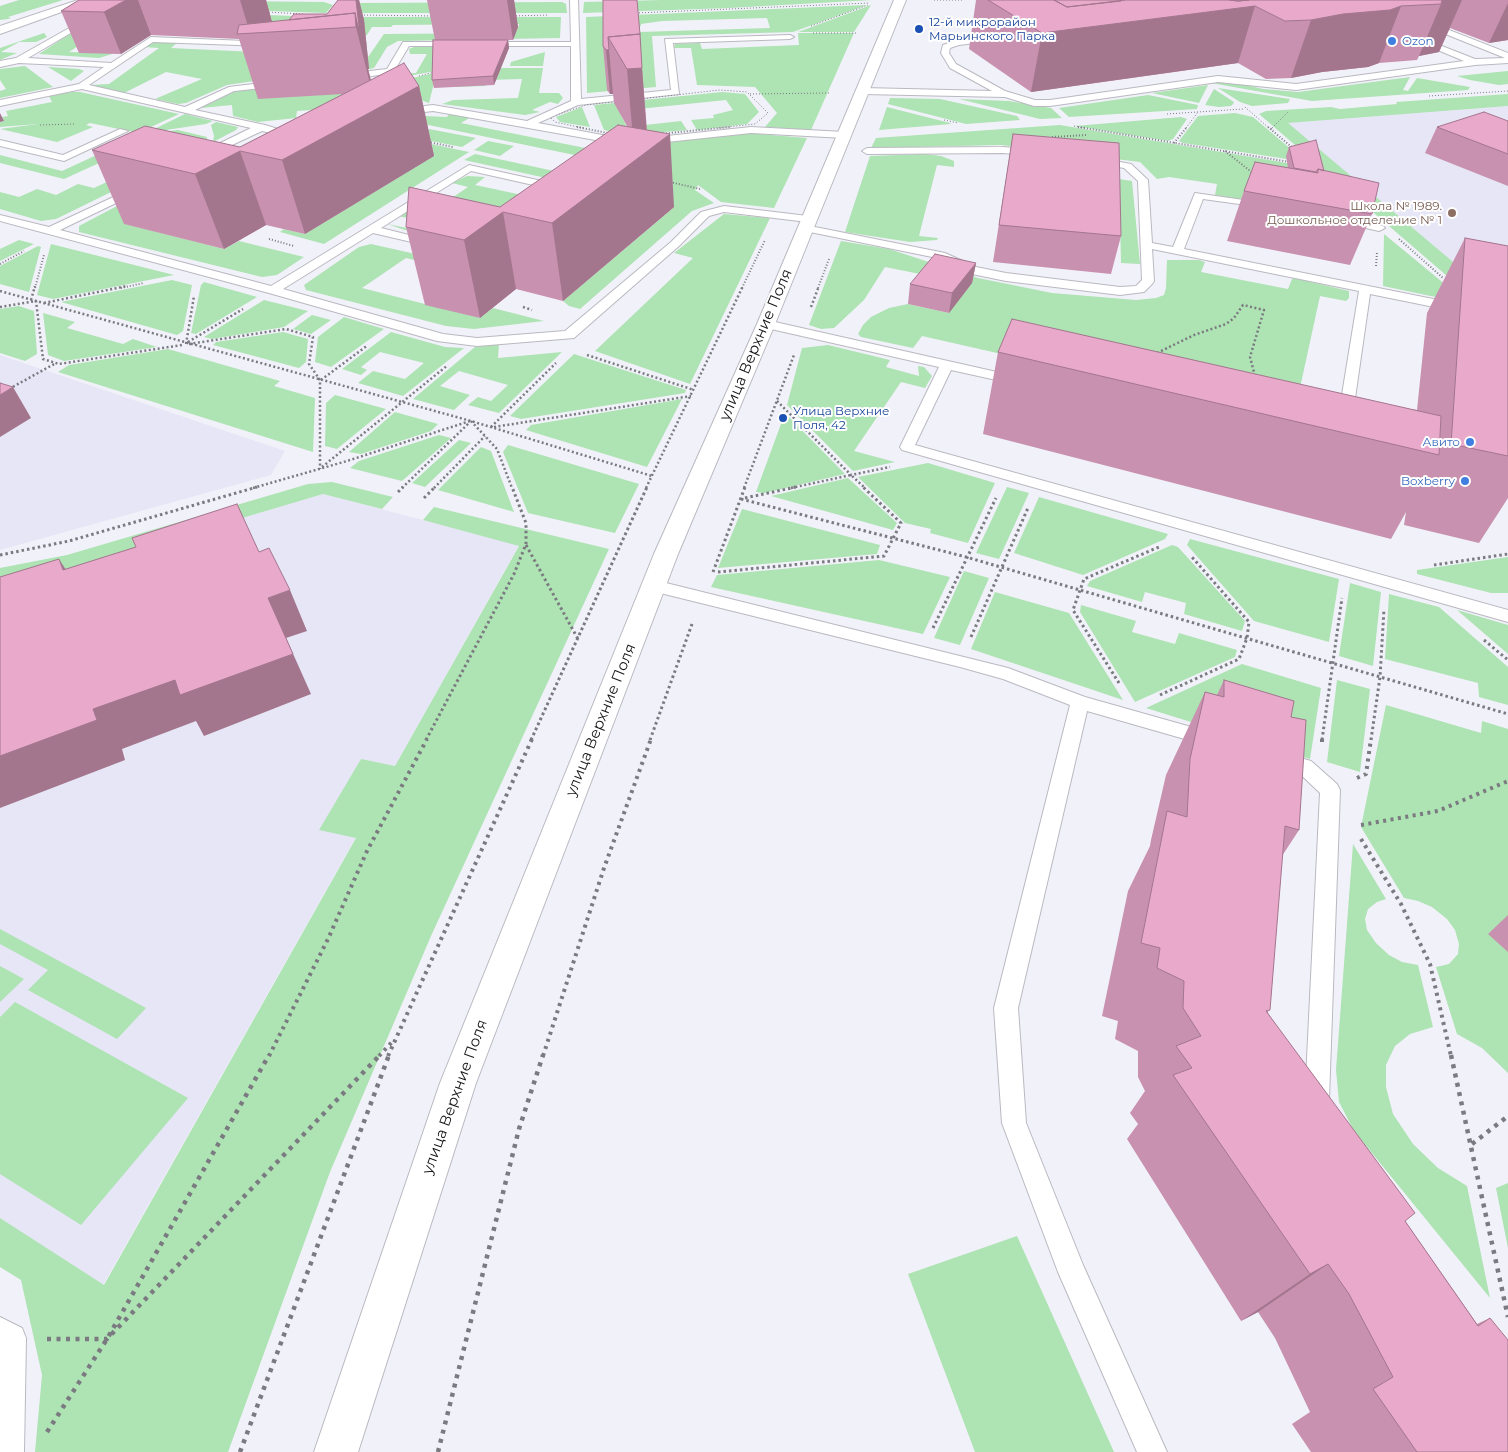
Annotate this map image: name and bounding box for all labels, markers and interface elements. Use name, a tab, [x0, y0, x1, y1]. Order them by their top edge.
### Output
place label: 12-й микрорайон Марьинского Парка	[929, 15, 1055, 43]
marker: 12-й микрорайон Марьинского Парка	[913, 23, 925, 35]
place label: Ozon	[1402, 34, 1434, 48]
marker: Ozon	[1386, 35, 1398, 47]
place label: Школа № 1989. Дошкольное отделение № 1	[1267, 199, 1442, 227]
marker: Школа № 1989. Дошкольное отделение № 1	[1446, 207, 1458, 219]
street label: улица Верхние Поля	[716, 266, 796, 424]
place label: Улица Верхние Поля, 42	[793, 404, 889, 432]
marker: Улица Верхние Поля, 42	[777, 412, 789, 424]
place label: Авито	[1422, 435, 1460, 449]
marker: Авито	[1464, 436, 1476, 448]
place label: Boxberry	[1401, 474, 1455, 488]
marker: Boxberry	[1459, 475, 1471, 487]
street label: улица Верхние Поля	[562, 641, 640, 799]
street label: улица Верхние Поля	[419, 1017, 491, 1177]

